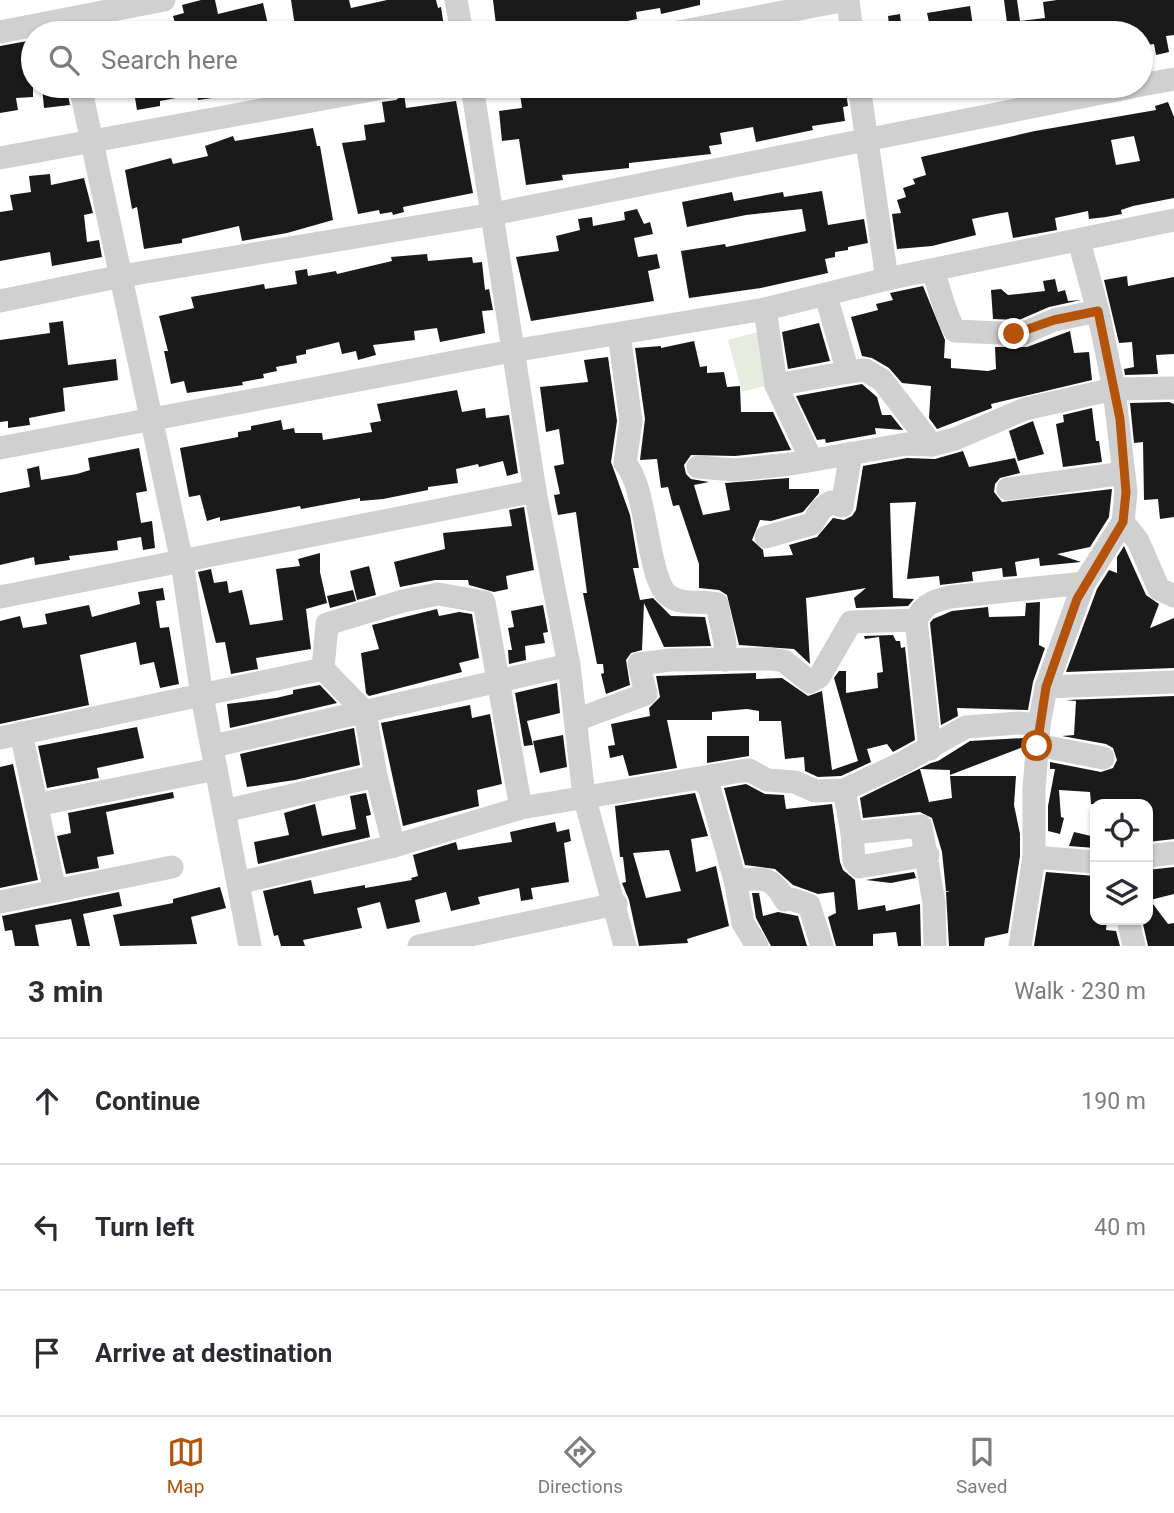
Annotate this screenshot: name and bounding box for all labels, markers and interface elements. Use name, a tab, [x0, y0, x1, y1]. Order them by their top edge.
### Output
search box	[21, 21, 1153, 98]
icon: search	[45, 41, 83, 79]
text: Search here	[101, 45, 238, 75]
route end	[998, 318, 1029, 349]
route start	[1021, 730, 1052, 761]
map controls	[1090, 799, 1153, 925]
button: locate	[1090, 799, 1153, 862]
button: layers	[1090, 862, 1153, 925]
text: 3 min	[28, 974, 103, 1009]
text: Walk · 230 m	[1014, 978, 1146, 1005]
icon: ahead	[28, 1082, 66, 1120]
text: Continue	[95, 1086, 200, 1116]
text: 190 m	[1081, 1088, 1146, 1115]
icon: left	[28, 1208, 66, 1246]
text: Turn left	[95, 1212, 194, 1242]
text: 40 m	[1094, 1214, 1146, 1241]
icon: arrive	[28, 1334, 66, 1372]
text: Arrive at destination	[95, 1338, 332, 1368]
tab: Map	[167, 1433, 205, 1498]
tab: Directions	[538, 1433, 623, 1498]
tab: Saved	[956, 1433, 1007, 1498]

